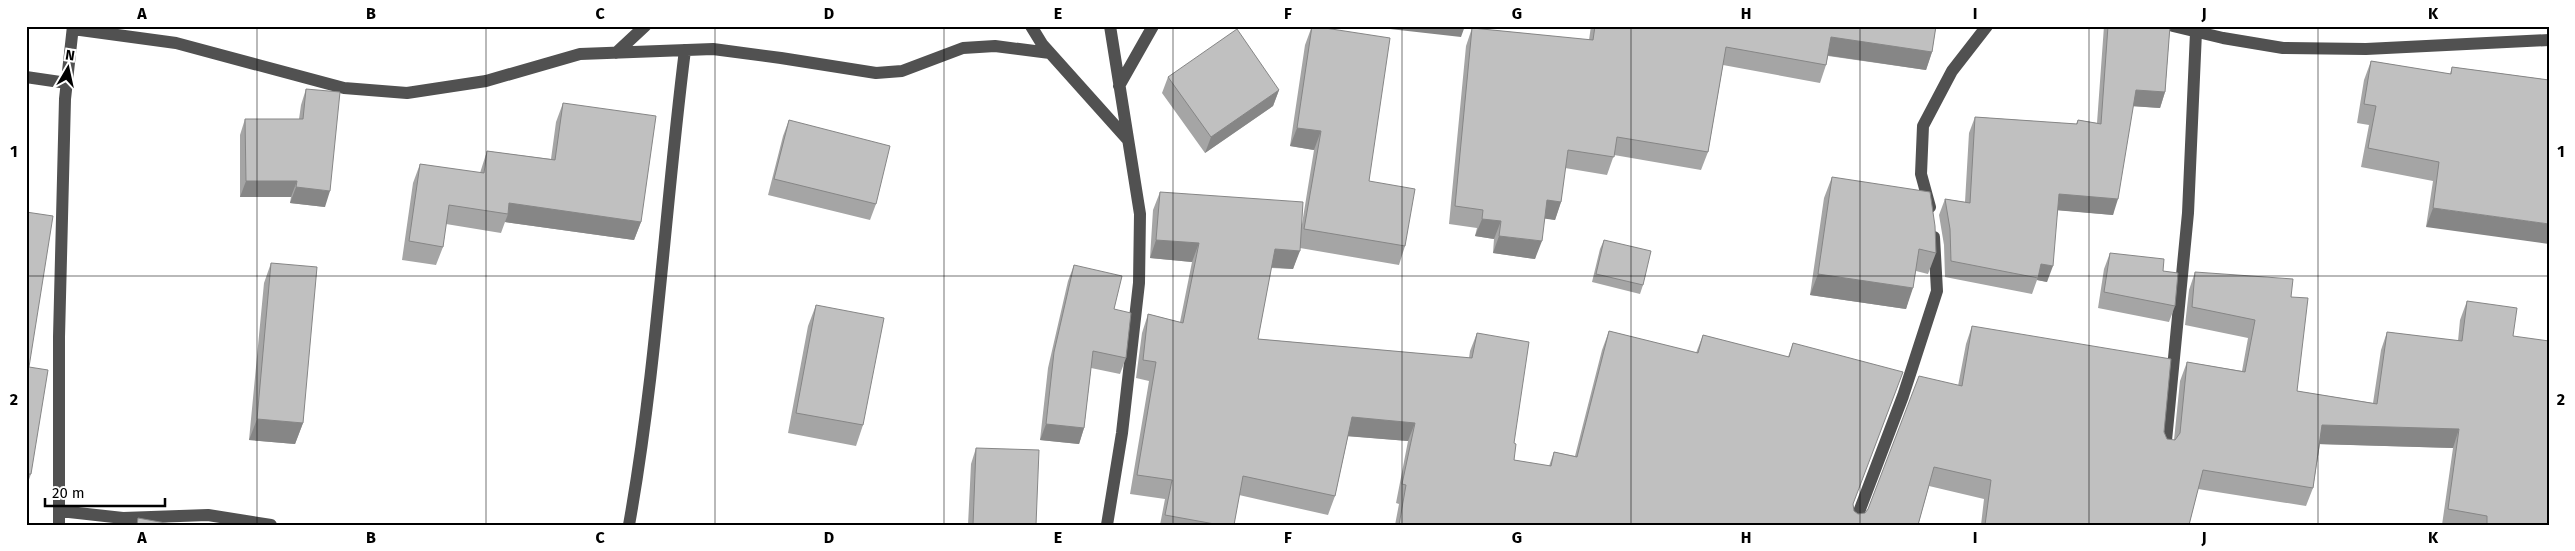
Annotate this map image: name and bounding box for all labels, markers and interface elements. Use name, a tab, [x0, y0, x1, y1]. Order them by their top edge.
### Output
text: A	[136, 4, 147, 23]
text: B	[366, 4, 376, 23]
text: C	[595, 4, 605, 23]
text: D	[824, 4, 834, 23]
text: E	[1054, 4, 1062, 23]
text: F	[1284, 4, 1292, 23]
text: G	[1512, 4, 1522, 23]
text: H	[1741, 4, 1751, 23]
text: I	[1973, 4, 1977, 23]
text: J	[2200, 4, 2207, 23]
text: K	[2428, 4, 2439, 23]
north arrow	[42, 42, 92, 92]
text: N	[64, 47, 76, 65]
text: 1	[10, 142, 18, 161]
text: 1	[2557, 142, 2565, 161]
text: 2	[10, 390, 18, 409]
text: 2	[2557, 390, 2565, 409]
scale bar	[45, 476, 165, 508]
text: 20 m	[52, 484, 85, 502]
text: A	[136, 528, 147, 547]
text: B	[366, 528, 376, 547]
text: C	[595, 528, 605, 547]
text: D	[824, 528, 834, 547]
text: E	[1054, 528, 1062, 547]
text: F	[1284, 528, 1292, 547]
text: G	[1512, 528, 1522, 547]
text: H	[1741, 528, 1751, 547]
text: I	[1973, 528, 1977, 547]
text: J	[2200, 528, 2207, 547]
text: K	[2428, 528, 2439, 547]

